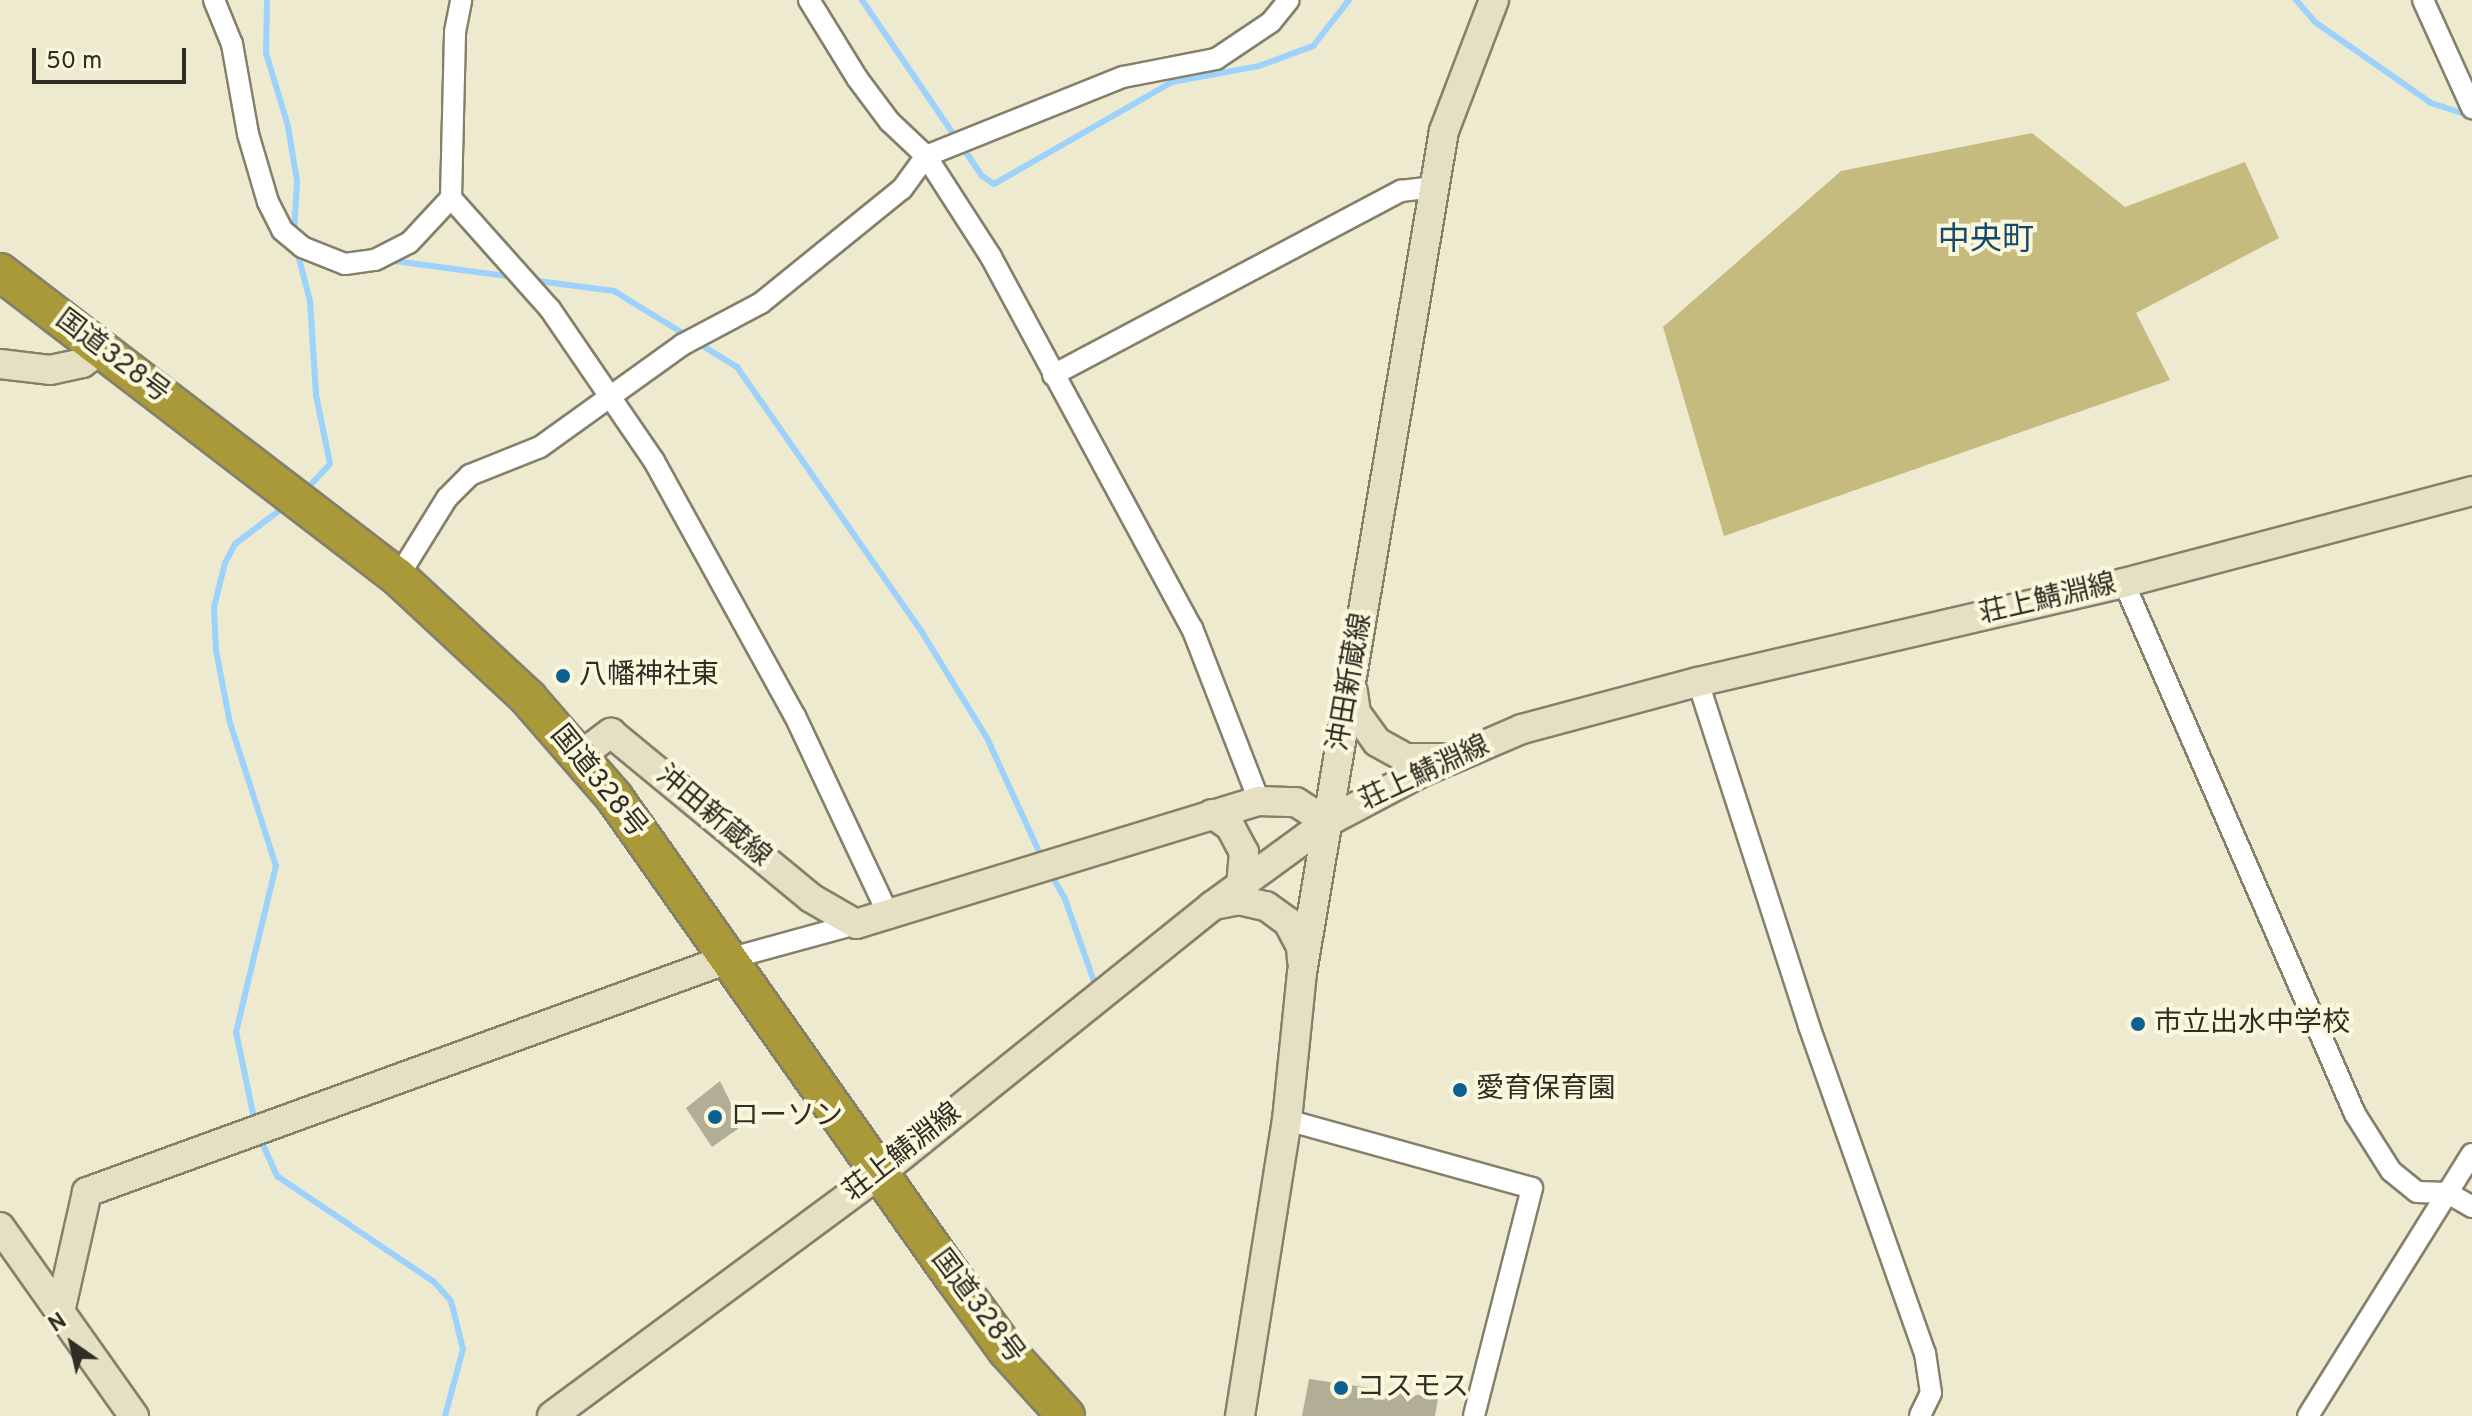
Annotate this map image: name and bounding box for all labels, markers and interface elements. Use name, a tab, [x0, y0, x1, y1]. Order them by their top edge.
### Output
scale bar	[36, 32, 190, 82]
text: 50 m	[46, 47, 102, 77]
district label: 中央町	[1938, 222, 2034, 260]
street label: 国道328号	[48, 303, 176, 411]
street label: 荘上鯖淵線	[1976, 568, 2120, 632]
street label: 沖田新蔵線	[1322, 610, 1380, 754]
place label: 八幡神社東	[579, 659, 719, 693]
marker: 八幡神社東	[554, 667, 572, 685]
street label: 国道328号	[543, 719, 653, 845]
street label: 荘上鯖淵線	[1354, 729, 1496, 819]
street label: 沖田新蔵線	[649, 759, 777, 875]
place label: 市立出水中学校	[2154, 1007, 2350, 1041]
marker: 市立出水中学校	[2129, 1015, 2147, 1033]
place label: 愛育保育園	[1476, 1073, 1616, 1107]
marker: 愛育保育園	[1451, 1081, 1469, 1099]
street label: 荘上鯖淵線	[837, 1097, 969, 1209]
place label: ローソン	[731, 1100, 843, 1134]
marker: ローソン	[706, 1108, 724, 1126]
street label: 国道328号	[923, 1243, 1031, 1371]
north arrow	[32, 1304, 112, 1384]
text: N	[44, 1308, 72, 1339]
place label: コスモス	[1357, 1371, 1469, 1405]
marker: コスモス	[1332, 1379, 1350, 1397]

